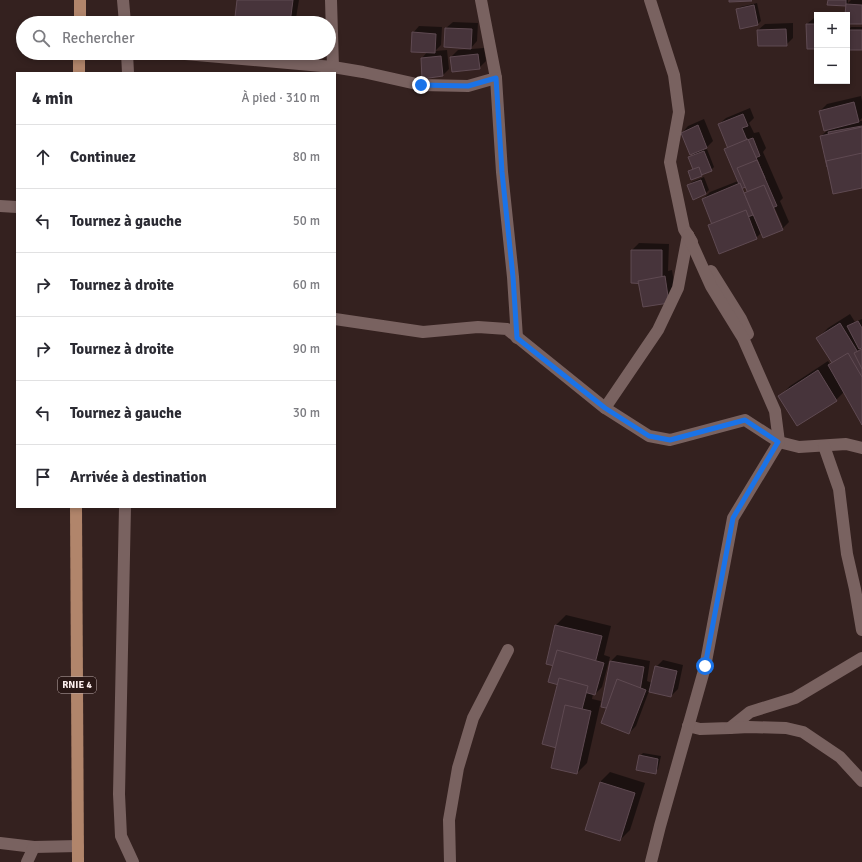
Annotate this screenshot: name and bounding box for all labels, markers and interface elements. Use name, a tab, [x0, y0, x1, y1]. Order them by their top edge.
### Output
map controls	[814, 12, 850, 84]
button: +	[814, 12, 850, 48]
search box	[16, 16, 336, 60]
icon: search	[30, 27, 52, 49]
text: Rechercher	[62, 29, 135, 47]
button: −	[814, 48, 850, 84]
route end	[412, 76, 430, 94]
text: 4 min	[32, 88, 73, 109]
text: À pied · 310 m	[241, 90, 320, 106]
icon: ahead	[32, 146, 54, 168]
text: Continuez	[70, 148, 136, 166]
text: 80 m	[293, 149, 320, 165]
icon: left	[32, 210, 54, 232]
text: Tournez à gauche	[70, 212, 182, 230]
text: 50 m	[293, 213, 320, 229]
icon: right	[32, 274, 54, 296]
text: Tournez à droite	[70, 276, 174, 294]
text: 60 m	[293, 277, 320, 293]
icon: right	[32, 338, 54, 360]
text: Tournez à droite	[70, 340, 174, 358]
text: 90 m	[293, 341, 320, 357]
icon: left	[32, 402, 54, 424]
text: Tournez à gauche	[70, 404, 182, 422]
text: 30 m	[293, 405, 320, 421]
icon: arrive	[32, 466, 54, 488]
text: Arrivée à destination	[70, 468, 207, 486]
route start	[696, 657, 714, 675]
road number: RNIE 4	[58, 677, 96, 693]

